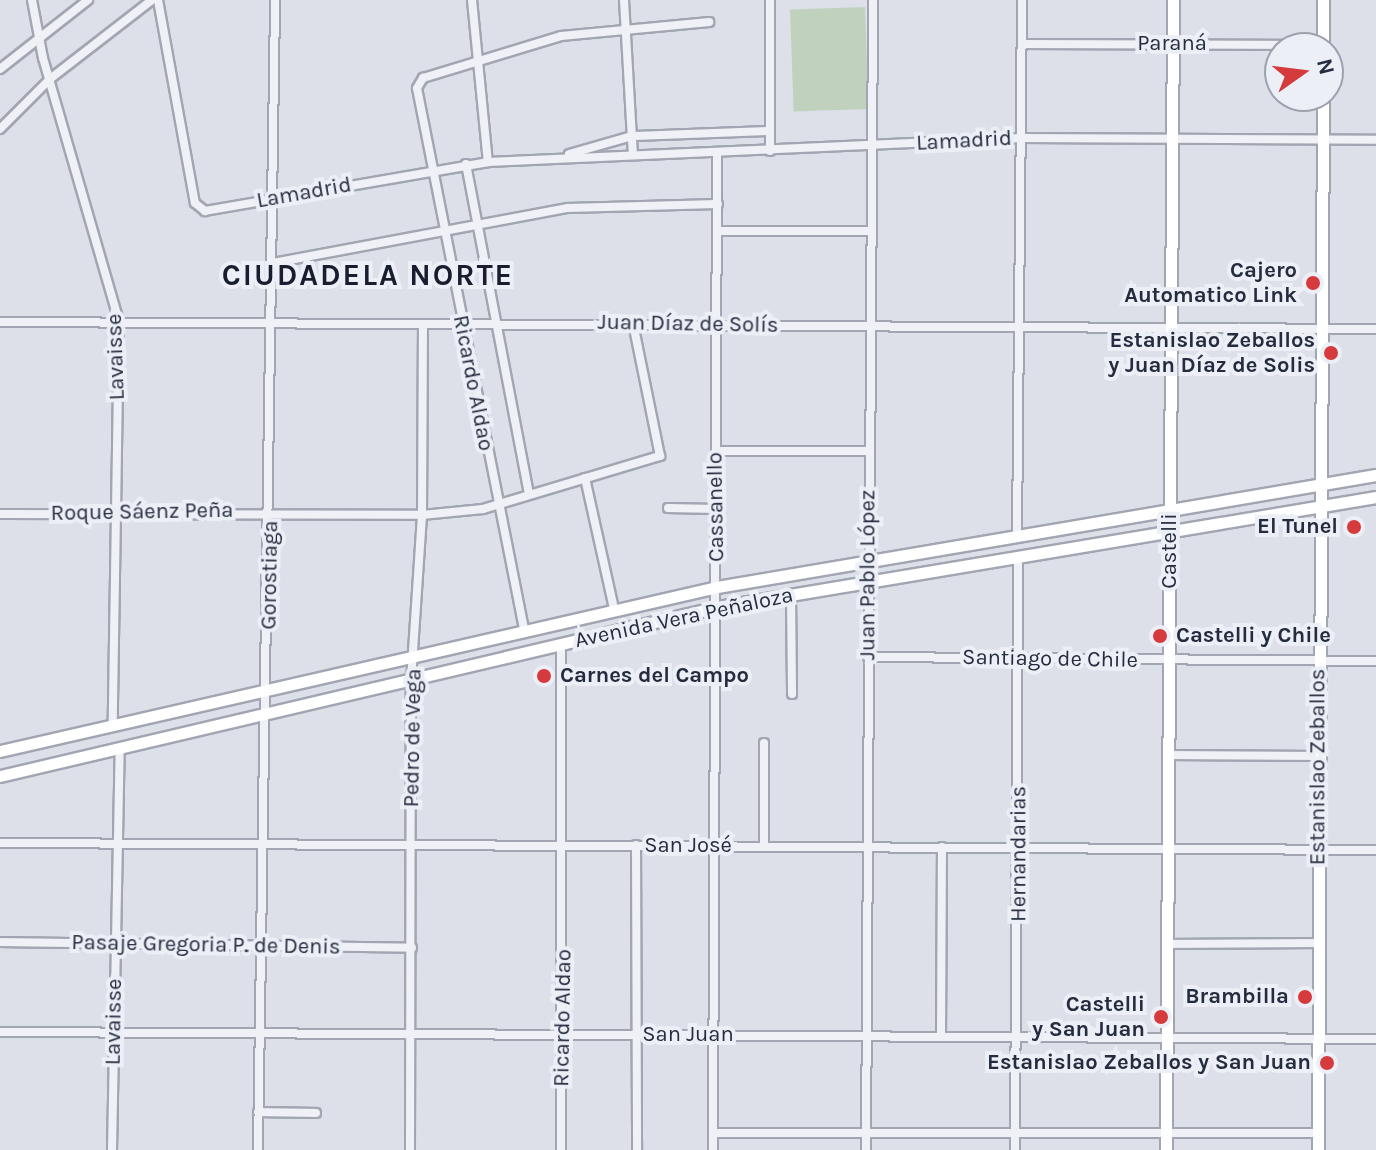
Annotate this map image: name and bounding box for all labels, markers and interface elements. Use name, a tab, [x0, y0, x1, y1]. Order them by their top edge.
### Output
street label: Paraná	[1137, 31, 1207, 57]
north arrow	[1264, 32, 1344, 112]
text: N	[1311, 56, 1340, 77]
street label: Lamadrid	[916, 125, 1012, 157]
street label: Lamadrid	[255, 172, 353, 214]
district label: CIUDADELA NORTE	[222, 257, 514, 293]
place label: Cajero Automatico Link	[1124, 257, 1297, 308]
marker: Cajero Automatico Link	[1304, 274, 1322, 292]
street label: Juan Díaz de Solís	[597, 309, 779, 339]
street label: Lavaisse	[101, 313, 131, 401]
street label: Ricardo Aldao	[447, 313, 499, 453]
place label: Estanislao Zeballos y Juan Díaz de Solis	[1108, 327, 1315, 378]
marker: Estanislao Zeballos y Juan Díaz de Solis	[1322, 344, 1340, 362]
street label: Cassanello	[702, 452, 730, 562]
street label: Juan Pablo López	[855, 490, 881, 660]
street label: Roque Sáenz Peña	[50, 497, 234, 527]
street label: Castelli	[1157, 513, 1183, 589]
place label: El Tunel	[1257, 514, 1338, 540]
marker: El Tunel	[1345, 518, 1363, 536]
street label: Gorostiaga	[256, 520, 284, 630]
street label: Avenida Vera Peñaloza	[572, 582, 796, 654]
place label: Castelli y Chile	[1176, 623, 1331, 649]
marker: Castelli y Chile	[1151, 627, 1169, 645]
street label: Santiago de Chile	[962, 644, 1138, 674]
place label: Carnes del Campo	[560, 663, 749, 689]
marker: Carnes del Campo	[535, 667, 553, 685]
street label: Pedro de Vega	[399, 668, 427, 808]
street label: Estanislao Zeballos	[1305, 669, 1331, 865]
street label: Hernandarias	[1006, 786, 1032, 922]
street label: San José	[644, 833, 732, 859]
street label: Pasaje Gregoria P. de Denis	[71, 929, 341, 961]
street label: Ricardo Aldao	[549, 949, 577, 1087]
street label: Lavaisse	[100, 979, 128, 1065]
place label: Brambilla	[1185, 984, 1289, 1010]
marker: Brambilla	[1296, 988, 1314, 1006]
place label: Castelli y San Juan	[1032, 991, 1145, 1042]
marker: Castelli y San Juan	[1152, 1008, 1170, 1026]
street label: San Juan	[642, 1022, 734, 1048]
place label: Estanislao Zeballos y San Juan	[987, 1050, 1311, 1076]
marker: Estanislao Zeballos y San Juan	[1318, 1054, 1336, 1072]

